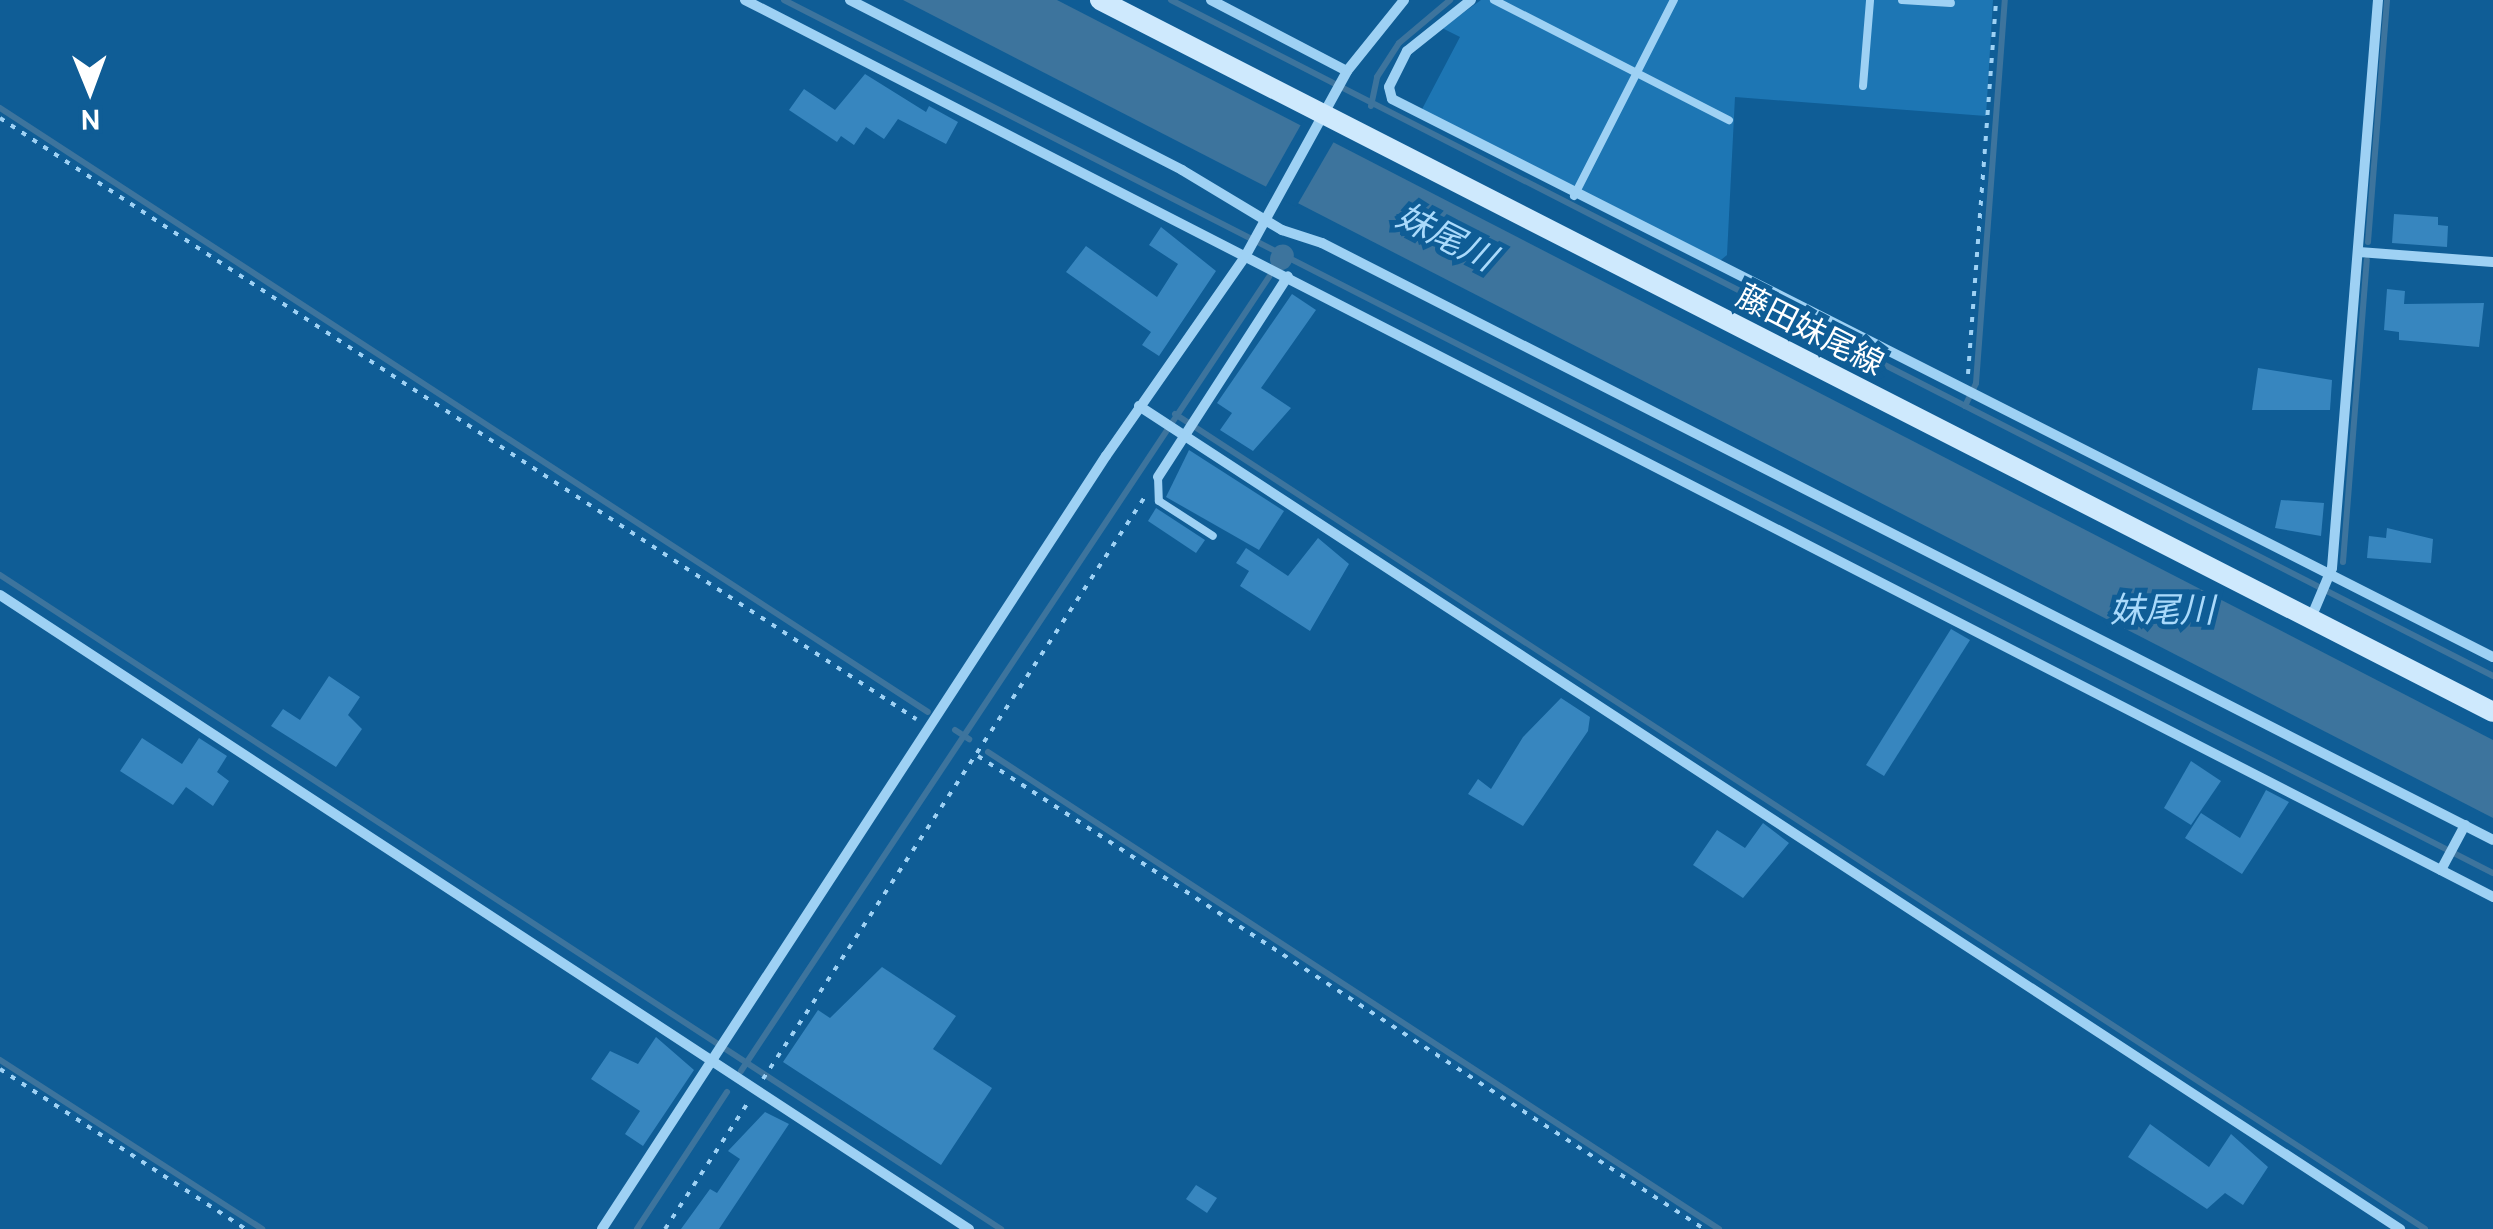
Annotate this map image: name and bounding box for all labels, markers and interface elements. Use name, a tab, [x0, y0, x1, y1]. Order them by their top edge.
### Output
north arrow	[40, 40, 140, 140]
text: N	[80, 103, 101, 137]
water label: 妹尾川	[1390, 194, 1502, 280]
street label: 藤田妹尾線	[1730, 277, 1890, 383]
water label: 妹尾川	[2110, 589, 2214, 631]

